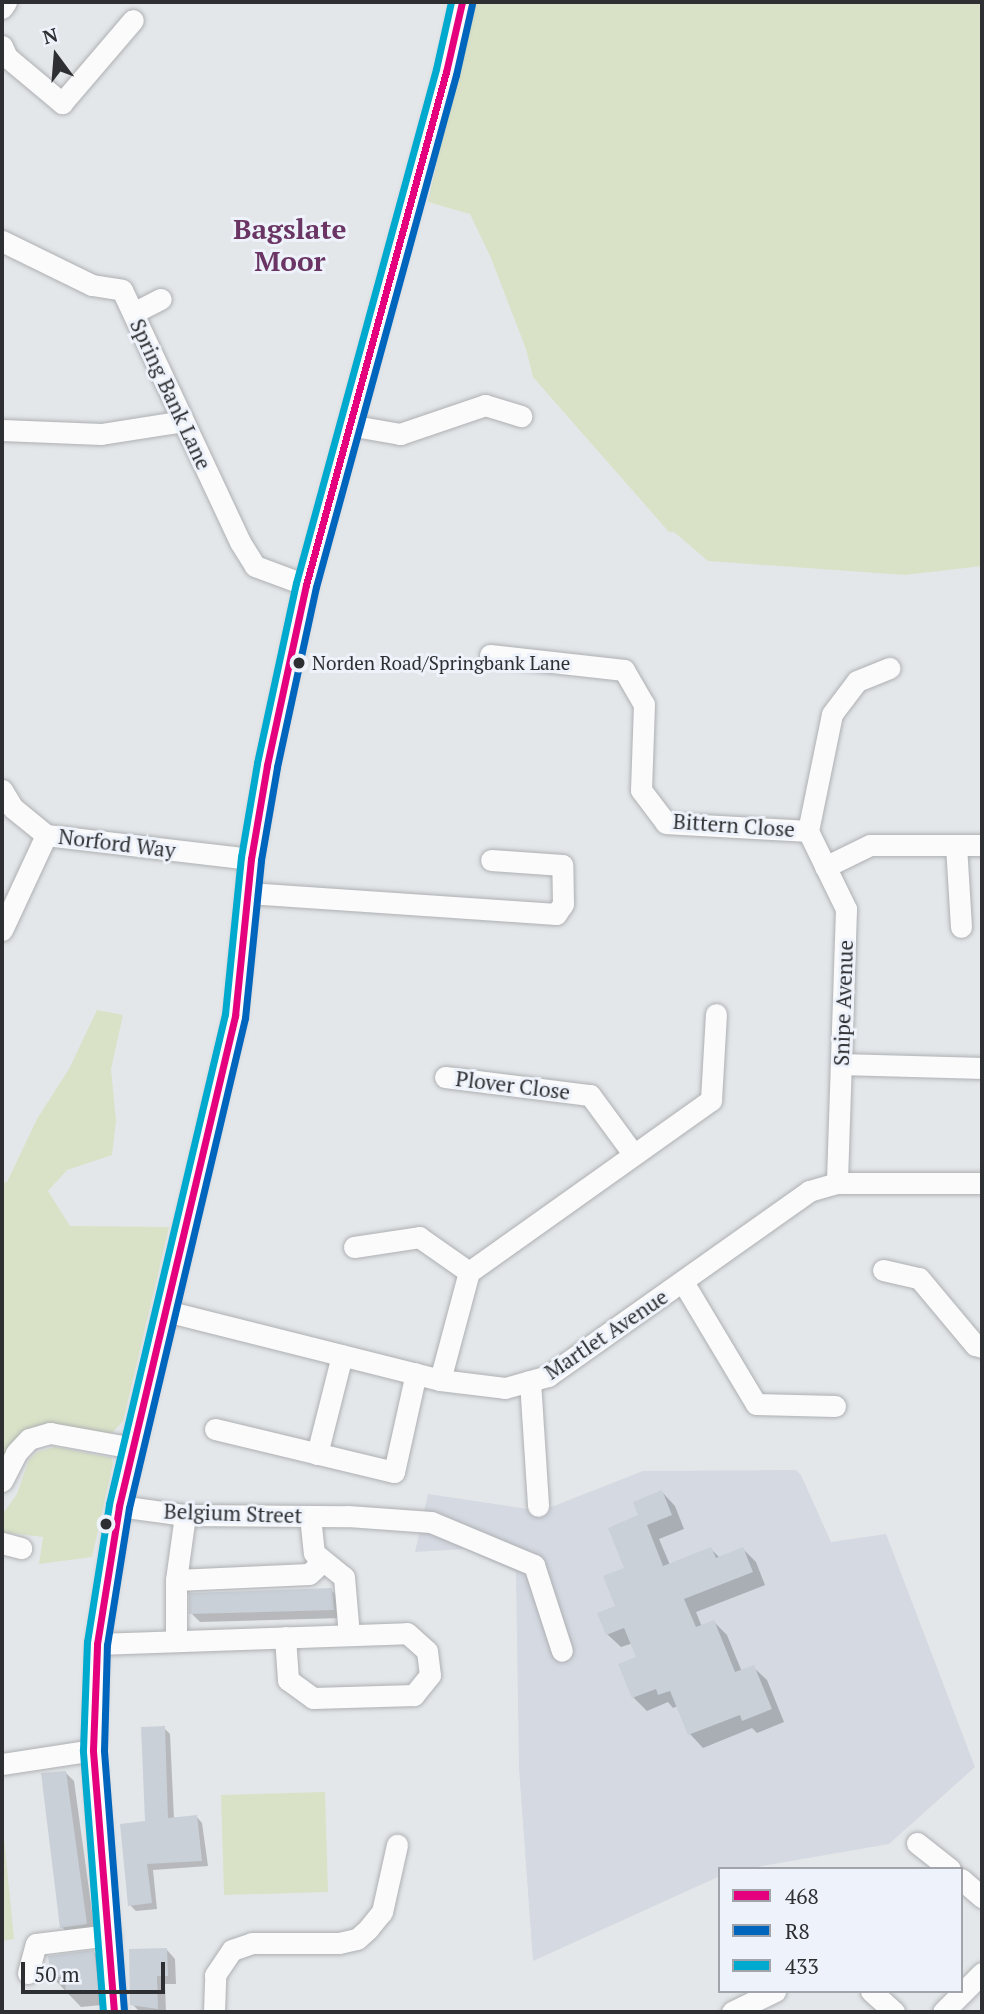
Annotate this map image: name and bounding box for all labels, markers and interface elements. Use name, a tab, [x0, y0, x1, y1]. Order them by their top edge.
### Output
north arrow	[21, 21, 91, 91]
text: N	[40, 21, 60, 49]
district label: Bagslate Moor	[233, 212, 347, 278]
street label: Spring Bank Lane	[125, 315, 217, 473]
place label: Norden Road/Springbank Lane	[312, 652, 570, 674]
marker: Norden Road/Springbank Lane	[292, 656, 306, 670]
street label: Bittern Close	[672, 808, 796, 842]
street label: Norford Way	[57, 823, 177, 863]
street label: Snipe Avenue	[828, 939, 858, 1067]
street label: Plover Close	[454, 1065, 572, 1105]
street label: Martlet Avenue	[540, 1284, 672, 1384]
street label: Belgium Street	[163, 1498, 303, 1528]
unlabelled marker	[99, 1517, 113, 1531]
legend	[718, 1867, 963, 1993]
text: 468	[785, 1882, 819, 1910]
text: R8	[785, 1917, 810, 1945]
scale bar	[24, 1948, 168, 1992]
text: 433	[785, 1952, 819, 1980]
text: 50 m	[34, 1960, 80, 1988]

